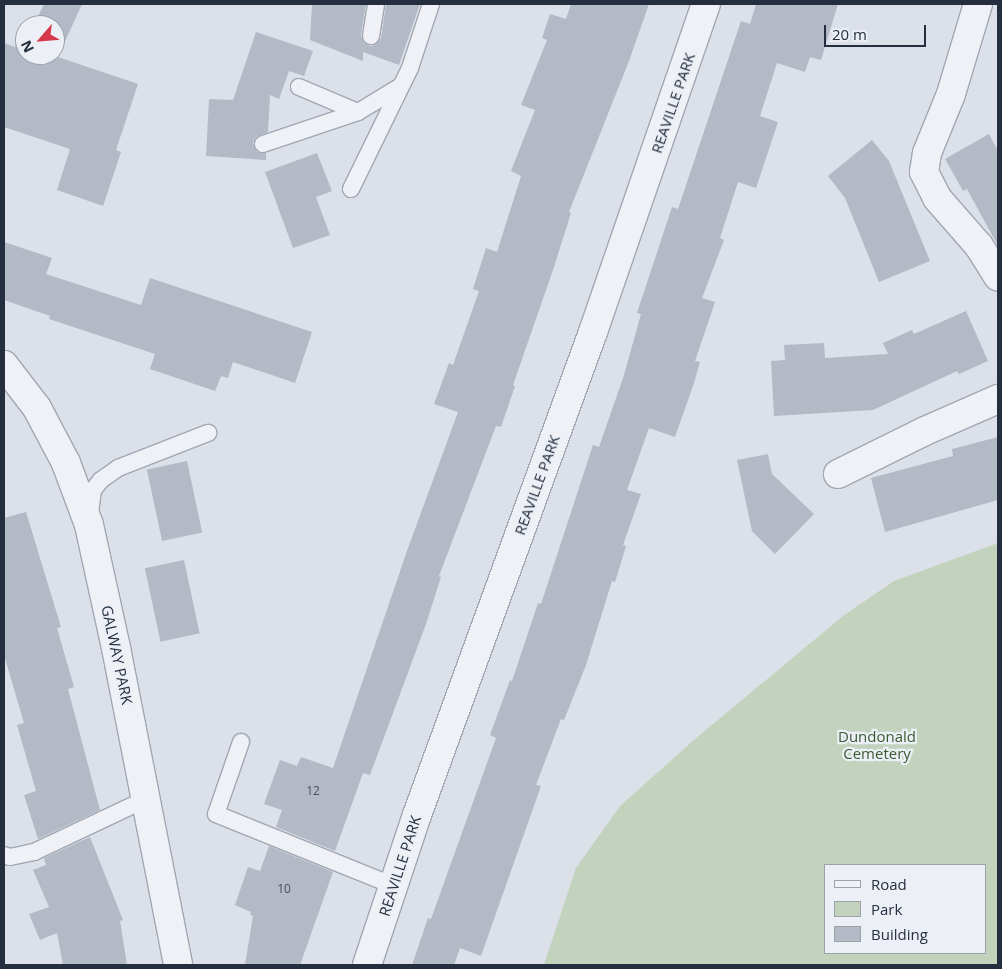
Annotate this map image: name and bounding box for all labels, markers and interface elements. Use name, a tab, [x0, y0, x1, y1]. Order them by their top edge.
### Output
north arrow	[15, 15, 65, 65]
scale bar	[827, 15, 930, 47]
text: 20 m	[832, 24, 867, 44]
text: N	[16, 37, 38, 56]
street label: REAVILLE PARK	[647, 50, 699, 156]
street label: REAVILLE PARK	[511, 433, 563, 537]
street label: GALWAY PARK	[98, 604, 136, 706]
park label: Dundonald Cemetery	[838, 727, 916, 762]
house number: 12	[306, 784, 320, 798]
street label: REAVILLE PARK	[375, 813, 425, 919]
legend	[824, 864, 987, 954]
text: Road	[871, 874, 907, 894]
house number: 10	[277, 882, 291, 896]
text: Park	[871, 899, 902, 919]
text: Building	[871, 924, 928, 944]

